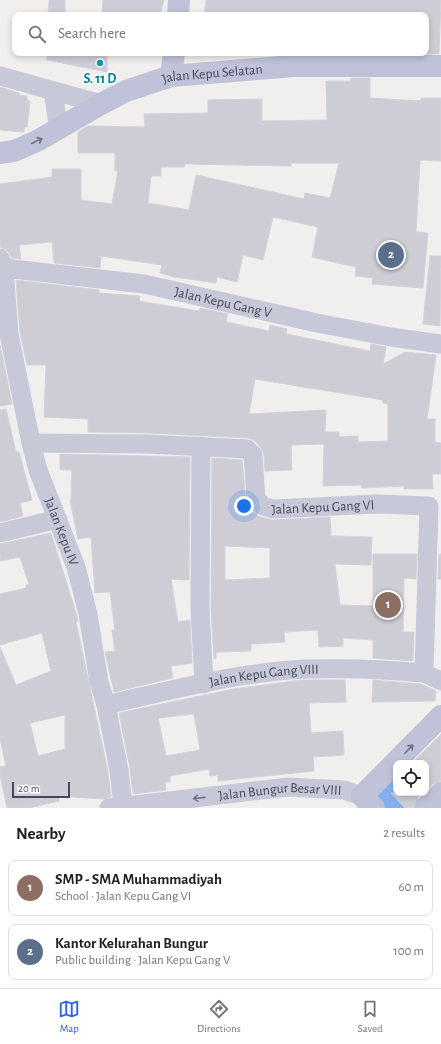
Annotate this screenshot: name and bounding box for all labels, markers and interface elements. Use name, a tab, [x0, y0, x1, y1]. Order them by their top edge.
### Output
search box	[12, 12, 429, 56]
icon: search	[26, 23, 48, 45]
text: Search here	[58, 26, 126, 41]
marker: S. 11 D	[95, 58, 105, 68]
street label: Jalan Kepu Selatan	[160, 63, 263, 87]
place label: S. 11 D	[83, 72, 117, 86]
one-way arrow	[30, 137, 42, 144]
pin: 2	[378, 240, 404, 270]
street label: Jalan Kepu Gang V	[173, 285, 273, 321]
street label: Jalan Kepu IV	[42, 496, 81, 568]
your location	[234, 496, 254, 516]
street label: Jalan Kepu Gang VI	[271, 498, 375, 517]
pin: 1	[375, 590, 401, 620]
street label: Jalan Kepu Gang VIII	[208, 663, 319, 690]
one-way arrow	[404, 744, 414, 754]
map controls	[393, 760, 429, 796]
button: locate	[393, 760, 429, 796]
scale bar	[12, 780, 70, 799]
street label: Jalan Bungur Besar VIII	[218, 781, 342, 803]
text: 20 m	[18, 783, 39, 794]
one-way arrow	[193, 794, 206, 801]
text: Nearby	[16, 825, 66, 842]
text: 2 results	[383, 827, 425, 840]
text: SMP - SMA Muhammadiyah	[55, 872, 222, 887]
text: 1	[28, 881, 32, 894]
text: 60 m	[398, 881, 424, 894]
text: School · Jalan Kepu Gang VI	[55, 890, 191, 903]
text: Kantor Kelurahan Bungur	[55, 936, 208, 951]
text: 2	[27, 945, 33, 958]
text: 100 m	[393, 945, 424, 958]
text: Public building · Jalan Kepu Gang V	[55, 954, 230, 967]
tab: Map	[58, 998, 80, 1035]
tab: Directions	[197, 998, 241, 1035]
tab: Saved	[357, 998, 383, 1035]

